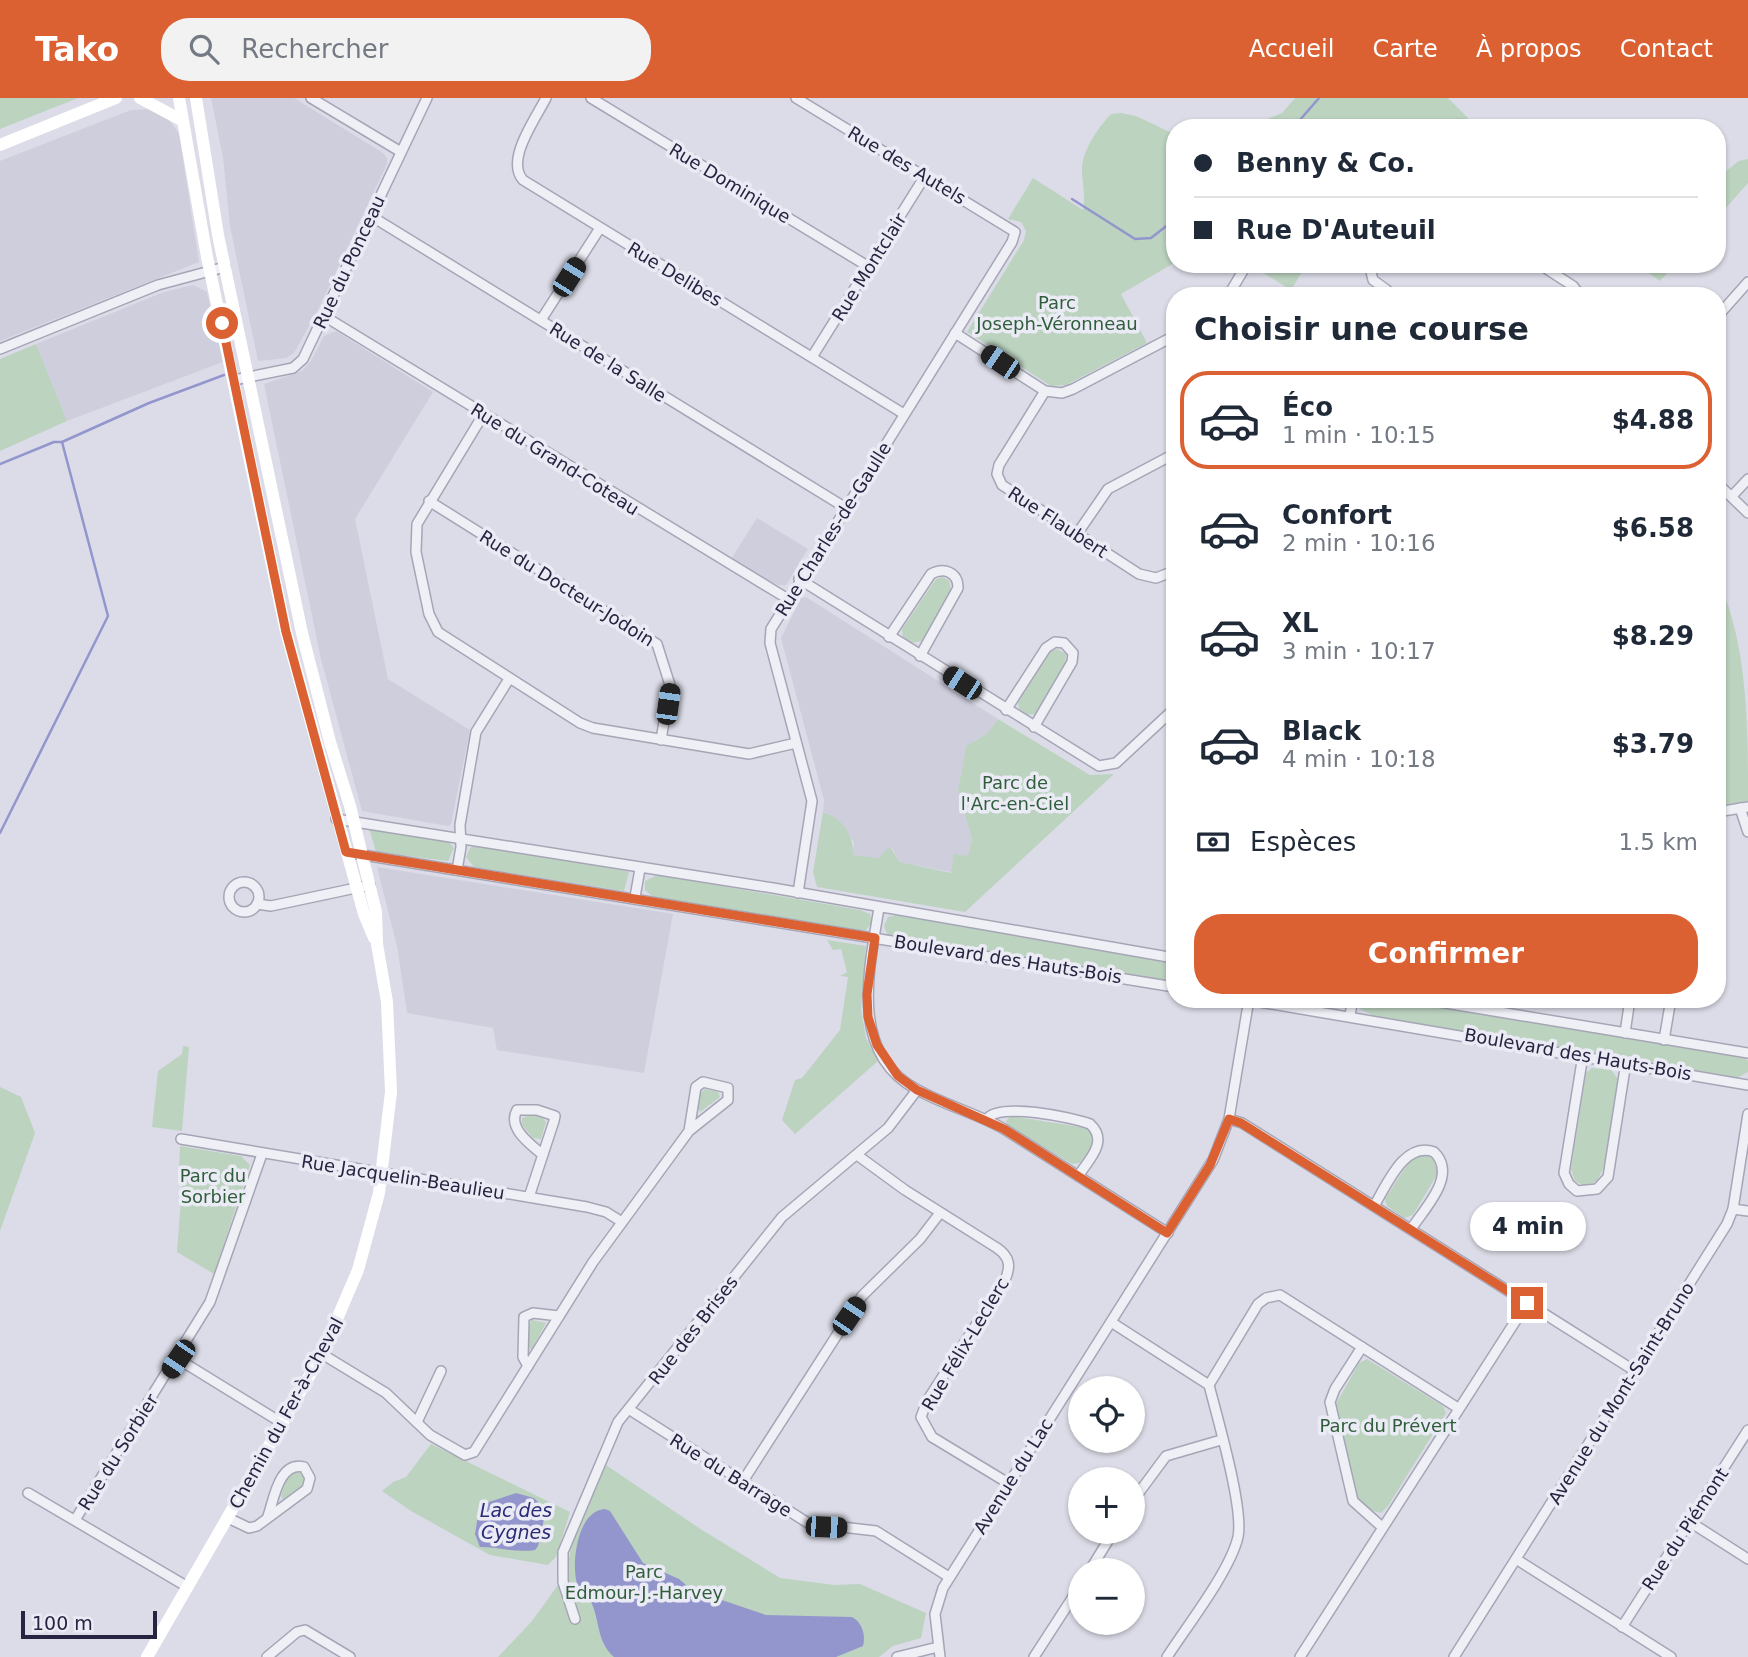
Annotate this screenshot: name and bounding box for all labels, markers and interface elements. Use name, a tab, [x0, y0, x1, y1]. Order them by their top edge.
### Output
search box	[161, 18, 651, 81]
text: Tako	[35, 30, 119, 69]
icon: search	[185, 30, 223, 68]
text: Rechercher	[241, 34, 389, 64]
text: Accueil	[1249, 35, 1334, 63]
text: Carte	[1372, 35, 1438, 63]
text: À propos	[1476, 35, 1582, 63]
text: Contact	[1620, 35, 1713, 63]
street label: Rue des Autels	[844, 122, 970, 208]
street label: Rue Dominique	[666, 139, 794, 227]
text: Benny & Co.	[1236, 148, 1415, 178]
street label: Rue du Ponceau	[309, 192, 389, 332]
street label: Rue Montclair	[827, 209, 911, 325]
text: Rue D'Auteuil	[1236, 215, 1436, 245]
street label: Rue Delibes	[624, 238, 726, 310]
car	[549, 254, 590, 300]
park label: Parc Joseph-Véronneau	[975, 292, 1138, 334]
route start	[206, 307, 238, 339]
text: Choisir une course	[1194, 310, 1529, 348]
street label: Rue de la Salle	[546, 318, 670, 406]
car	[977, 342, 1024, 382]
icon: car	[1198, 389, 1261, 452]
text: Éco	[1282, 392, 1333, 422]
street label: Rue du Grand-Coteau	[467, 399, 643, 519]
text: $4.88	[1612, 405, 1694, 435]
text: 1 min · 10:15	[1282, 422, 1436, 448]
street label: Rue Charles-de-Gaulle	[771, 438, 895, 620]
street label: Rue Flaubert	[1004, 482, 1112, 562]
icon: car	[1198, 497, 1261, 560]
text: Confort	[1282, 500, 1392, 530]
text: $6.58	[1612, 513, 1694, 543]
street label: Rue du Docteur-Jodoin	[476, 526, 658, 650]
text: 2 min · 10:16	[1282, 530, 1436, 556]
icon: car	[1198, 605, 1261, 668]
text: XL	[1282, 608, 1319, 638]
text: $8.29	[1612, 621, 1694, 651]
text: 3 min · 10:17	[1282, 638, 1436, 664]
car	[939, 663, 986, 703]
car	[655, 682, 682, 726]
icon: car	[1198, 713, 1261, 776]
text: Black	[1282, 716, 1361, 746]
text: $3.79	[1612, 729, 1694, 759]
text: 4 min · 10:18	[1282, 746, 1436, 772]
park label: Parc de l'Arc-en-Ciel	[961, 772, 1069, 814]
icon: cash	[1194, 823, 1232, 861]
text: Espèces	[1250, 827, 1356, 857]
text: 1.5 km	[1618, 829, 1698, 855]
button: Confirmer	[1194, 914, 1698, 994]
street label: Boulevard des Hauts-Bois	[893, 931, 1123, 987]
street label: Boulevard des Hauts-Bois	[1463, 1024, 1693, 1084]
street label: Rue Jacquelin-Beaulieu	[300, 1151, 506, 1203]
park label: Parc du Sorbier	[180, 1165, 246, 1207]
callout: 4 min	[1469, 1202, 1585, 1250]
text: 4 min	[1492, 1213, 1564, 1239]
street label: Rue des Brises	[644, 1271, 742, 1389]
street label: Rue Félix-Leclerc	[917, 1274, 1013, 1414]
street label: Avenue du Mont-Saint-Bruno	[1544, 1278, 1698, 1508]
route end	[1511, 1287, 1543, 1319]
car	[829, 1293, 870, 1339]
street label: Chemin du Fer-à-Cheval	[225, 1314, 347, 1512]
car	[158, 1336, 199, 1382]
map controls	[1068, 1376, 1145, 1635]
button: locate	[1068, 1376, 1145, 1453]
street label: Rue du Sorbier	[74, 1389, 163, 1514]
street label: Avenue du Lac	[969, 1414, 1057, 1538]
park label: Parc du Prévert	[1319, 1415, 1457, 1436]
street label: Rue du Barrage	[666, 1429, 796, 1521]
street label: Rue du Piémont	[1638, 1464, 1732, 1594]
button: +	[1068, 1467, 1145, 1544]
water label: Lac des Cygnes	[480, 1499, 552, 1543]
car	[805, 1516, 848, 1538]
button: −	[1068, 1558, 1145, 1635]
park label: Parc Edmour-J.-Harvey	[565, 1561, 724, 1603]
scale bar	[21, 1608, 158, 1640]
text: 100 m	[32, 1612, 93, 1634]

